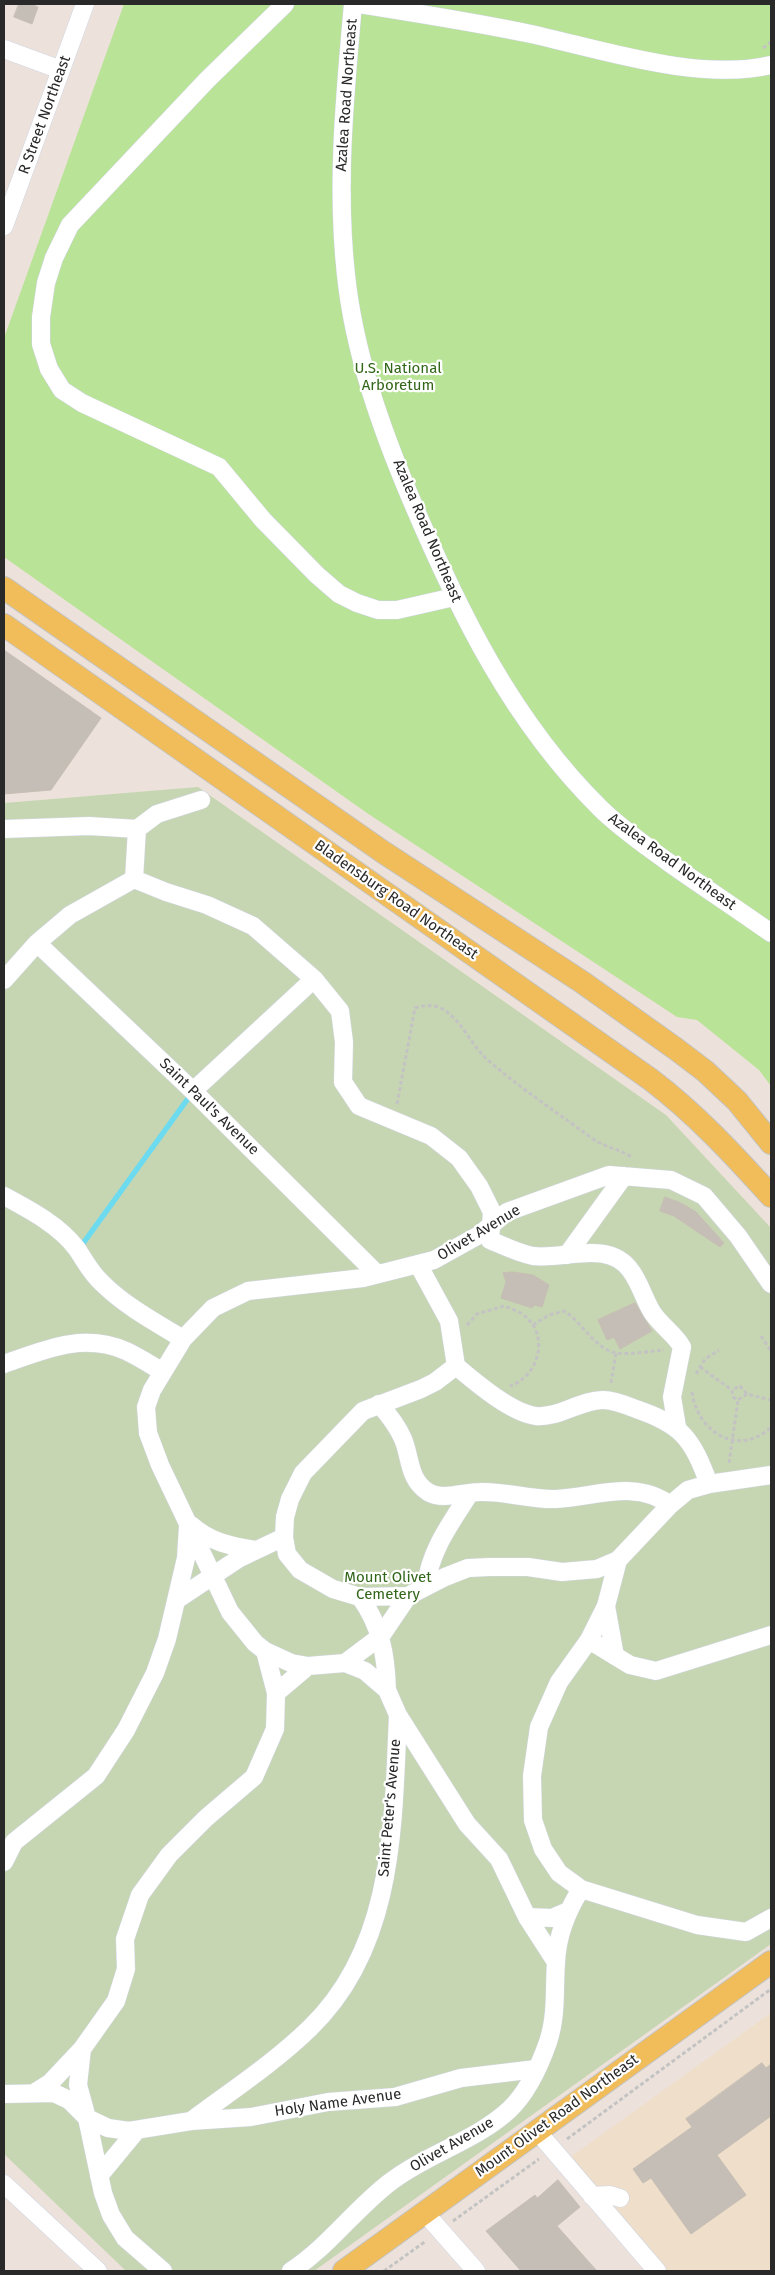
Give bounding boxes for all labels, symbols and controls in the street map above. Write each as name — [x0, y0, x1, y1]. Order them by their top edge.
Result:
street label: Azalea Road Northeast — [333, 18, 361, 172]
street label: R Street Northeast — [15, 53, 75, 177]
park label: U.S. National Arboretum — [354, 360, 442, 395]
street label: Azalea Road Northeast — [389, 457, 465, 605]
street label: Azalea Road Northeast — [605, 810, 739, 914]
street label: Bladensburg Road Northeast — [311, 837, 481, 963]
street label: Saint Paul's Avenue — [155, 1055, 263, 1159]
street label: Olivet Avenue — [434, 1201, 524, 1265]
park label: Mount Olivet Cemetery — [344, 1569, 432, 1604]
street label: Saint Peter's Avenue — [375, 1738, 405, 1878]
street label: Mount Olivet Road Northeast — [472, 2051, 642, 2181]
street label: Holy Name Avenue — [273, 2085, 403, 2121]
street label: Olivet Avenue — [407, 2114, 497, 2176]

